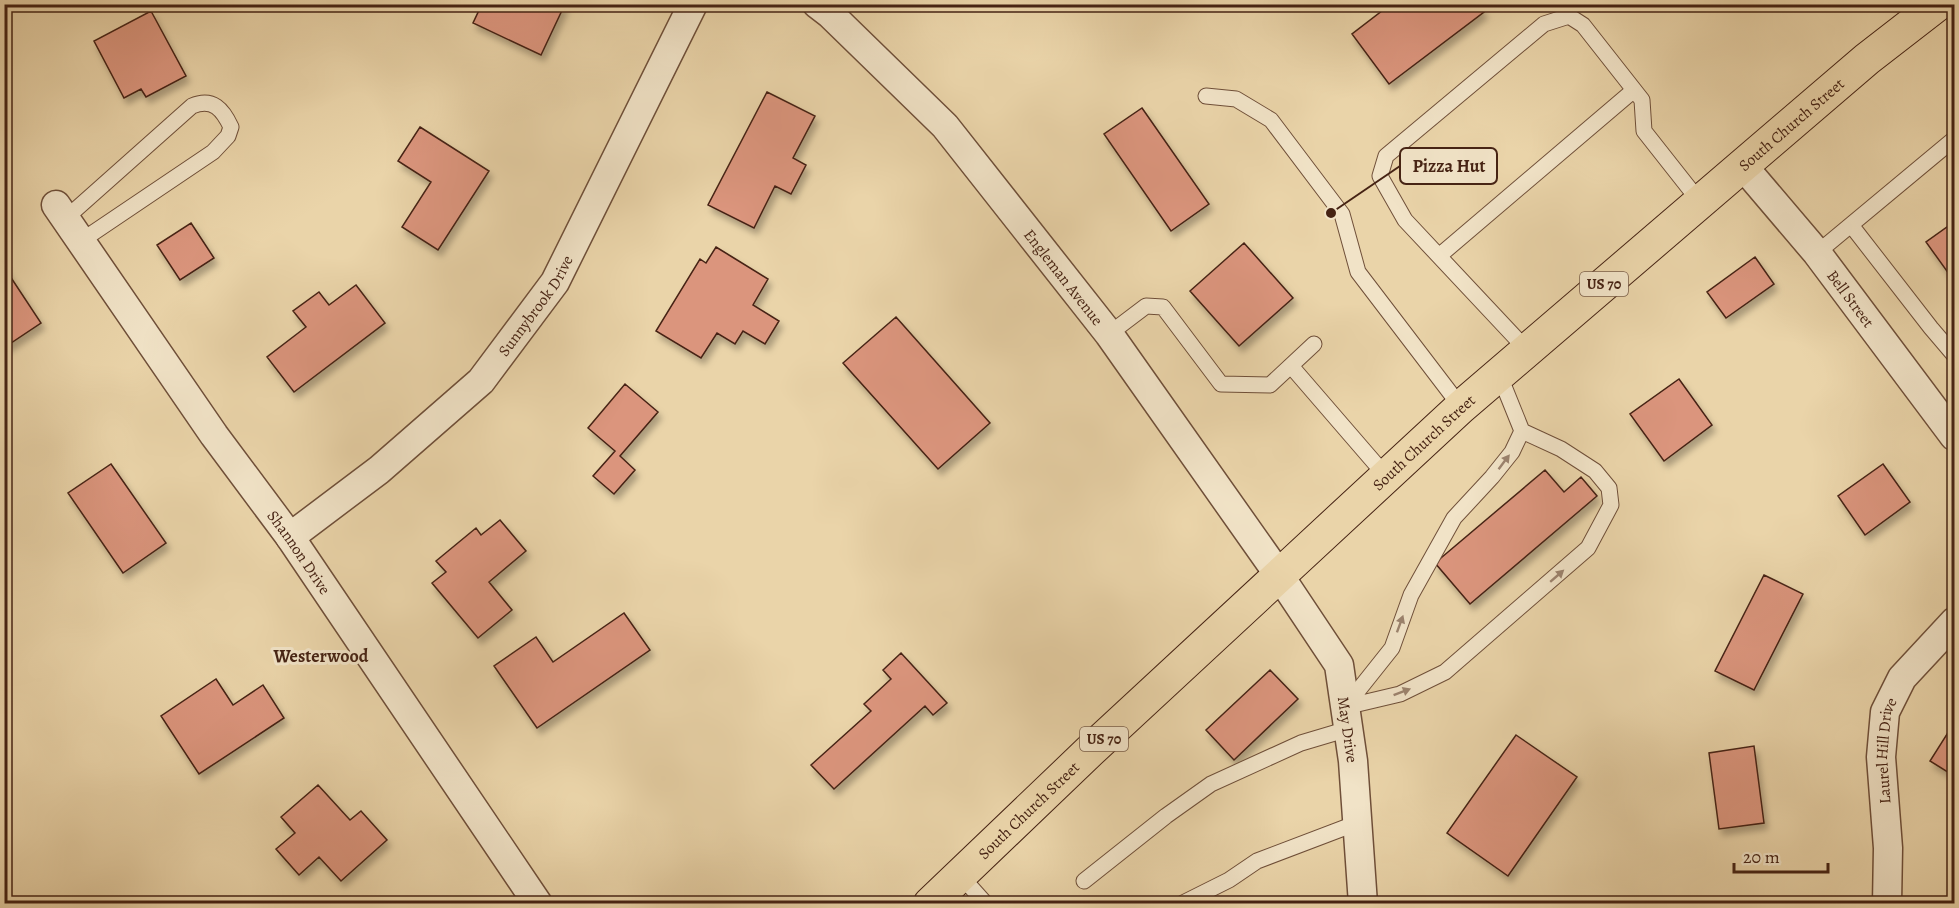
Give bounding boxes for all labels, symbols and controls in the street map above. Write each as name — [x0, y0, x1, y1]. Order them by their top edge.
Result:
street label: South Church Street — [1734, 73, 1849, 176]
callout: Pizza Hut — [1400, 148, 1497, 184]
text: Pizza Hut — [1412, 154, 1486, 178]
street label: Engleman Avenue — [1018, 225, 1108, 330]
street label: Sunnybrook Drive — [493, 252, 579, 361]
street label: Bell Street — [1821, 266, 1879, 332]
road number: US 70 — [1580, 272, 1628, 296]
street label: South Church Street — [1368, 390, 1480, 496]
one-way arrow — [1498, 454, 1510, 469]
street label: Shannon Drive — [262, 506, 336, 599]
one-way arrow — [1549, 569, 1564, 583]
one-way arrow — [1396, 615, 1406, 633]
district label: Westerwood — [273, 644, 369, 668]
one-way arrow — [1393, 687, 1411, 697]
street label: Laurel Hill Drive — [1871, 694, 1903, 805]
street label: May Drive — [1332, 695, 1363, 764]
road number: US 70 — [1080, 727, 1128, 751]
street label: South Church Street — [973, 757, 1085, 865]
scale bar — [1734, 836, 1828, 874]
text: 20 m — [1743, 845, 1780, 869]

